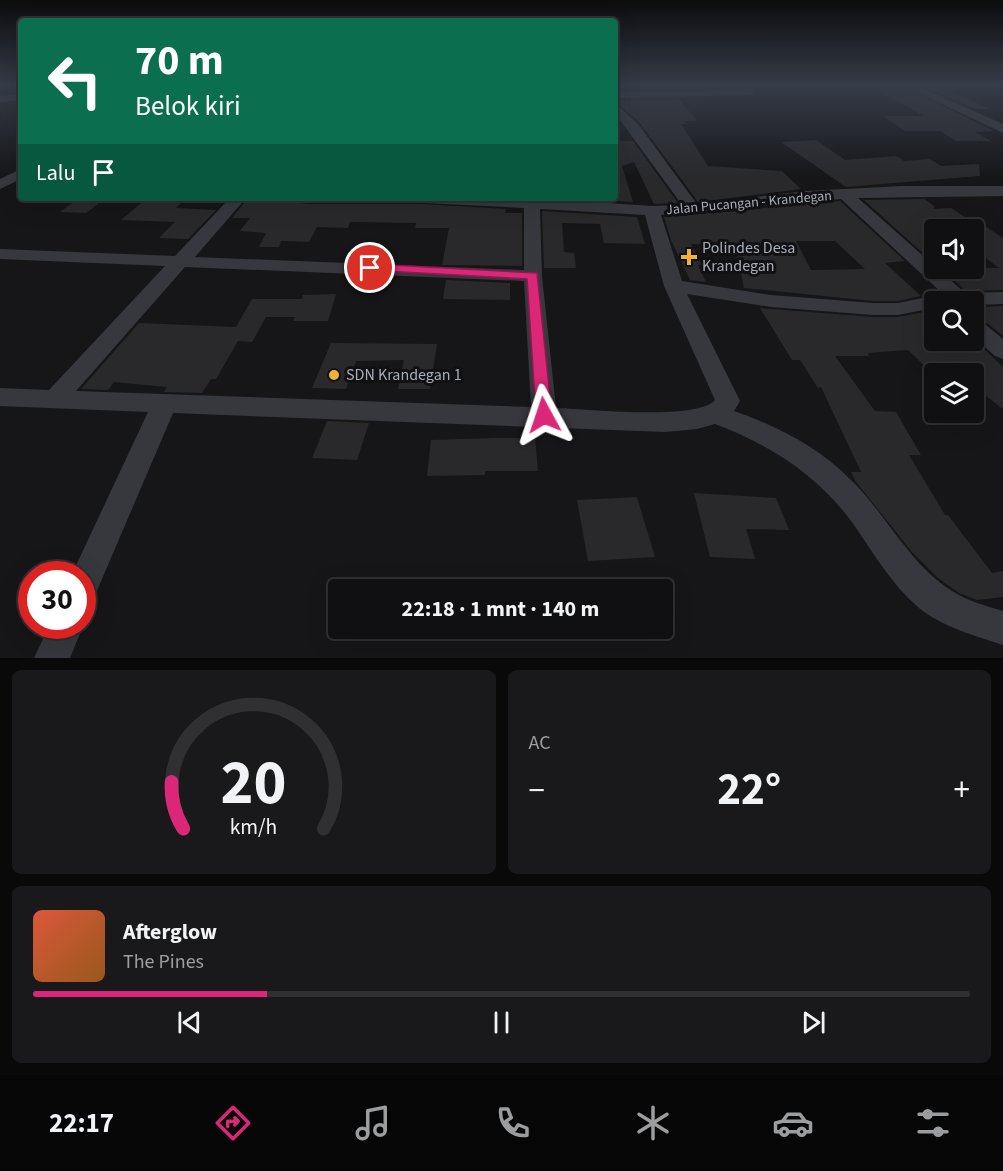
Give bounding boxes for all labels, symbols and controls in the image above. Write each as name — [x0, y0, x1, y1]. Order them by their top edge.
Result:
text: 70 m — [135, 31, 224, 91]
icon: left — [36, 42, 114, 120]
text: Belok kiri — [135, 87, 241, 126]
icon: arrive — [87, 156, 120, 189]
text: Lalu — [36, 157, 75, 189]
street label: Jalan Pucangan - Krandegan — [665, 186, 833, 220]
map controls — [924, 219, 984, 423]
button: sound — [924, 219, 984, 279]
place label: Polindes Desa Krandegan — [702, 237, 795, 277]
pin — [344, 242, 395, 293]
marker: Polindes Desa Krandegan — [680, 248, 698, 266]
icon: arrive — [353, 251, 386, 284]
button: search — [924, 291, 984, 351]
button: layers — [924, 363, 984, 423]
place label: SDN Krandegan 1 — [346, 364, 462, 386]
marker: SDN Krandegan 1 — [327, 368, 341, 382]
position arrow — [512, 383, 576, 447]
speed limit sign: 30 — [18, 561, 96, 639]
text: 22:18 · 1 mnt · 140 m — [402, 593, 599, 625]
text: AC — [529, 729, 551, 757]
text: 20 — [221, 739, 287, 828]
text: 22° — [717, 758, 781, 822]
text: − — [529, 767, 545, 814]
text: + — [954, 767, 970, 814]
text: km/h — [230, 812, 278, 843]
text: Afterglow — [123, 916, 217, 948]
text: The Pines — [123, 948, 204, 976]
icon: previous — [173, 1006, 206, 1039]
icon: pause — [485, 1006, 518, 1039]
icon: next — [797, 1006, 830, 1039]
icon: directions — [212, 1102, 254, 1144]
icon: music — [352, 1102, 394, 1144]
icon: phone — [492, 1102, 534, 1144]
icon: climate — [632, 1102, 674, 1144]
icon: car — [772, 1102, 814, 1144]
icon: filters — [912, 1102, 954, 1144]
text: 22:17 — [49, 1104, 114, 1143]

